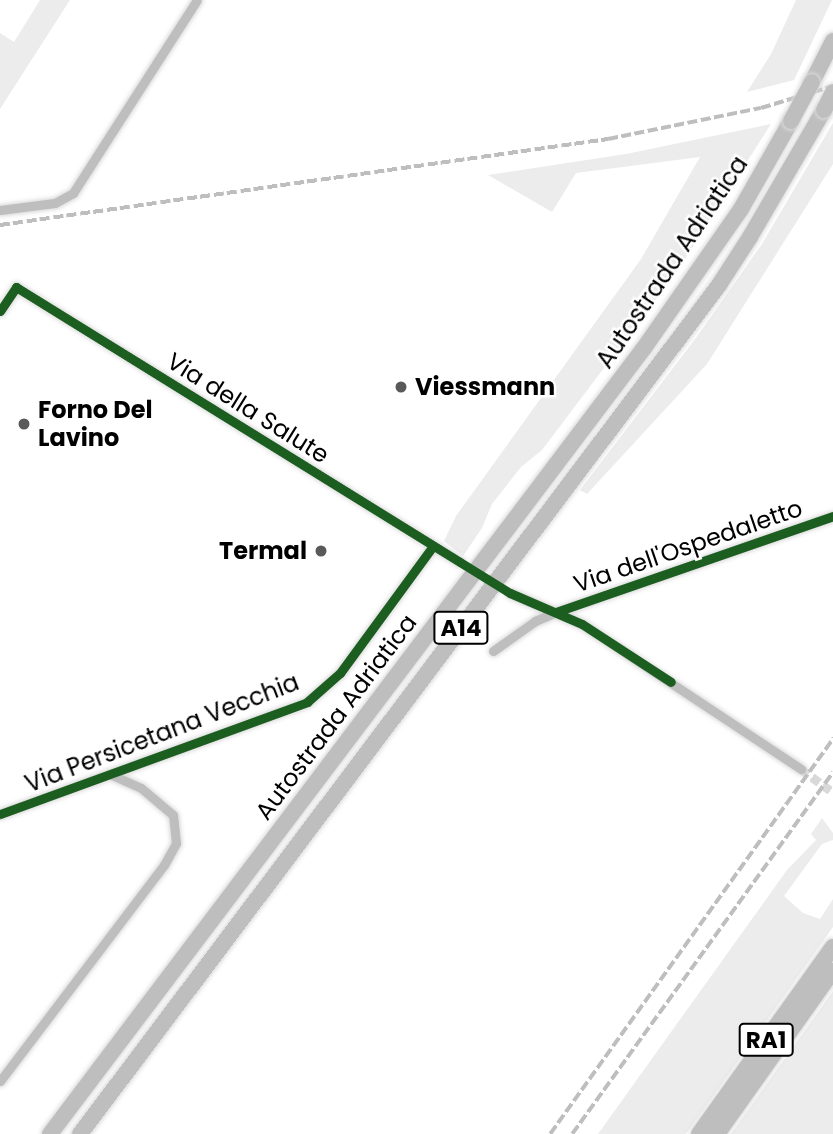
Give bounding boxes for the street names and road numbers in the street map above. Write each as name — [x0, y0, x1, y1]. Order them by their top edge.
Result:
street label: Autostrada Adriatica — [590, 150, 754, 374]
street label: Via della Salute — [162, 347, 334, 469]
street label: Via dell'Ospedaletto — [570, 493, 806, 599]
road number: A14 — [433, 608, 489, 648]
street label: Autostrada Adriatica — [249, 609, 423, 825]
street label: Via Persicetana Vecchia — [21, 667, 303, 799]
road number: RA1 — [738, 1021, 794, 1060]

